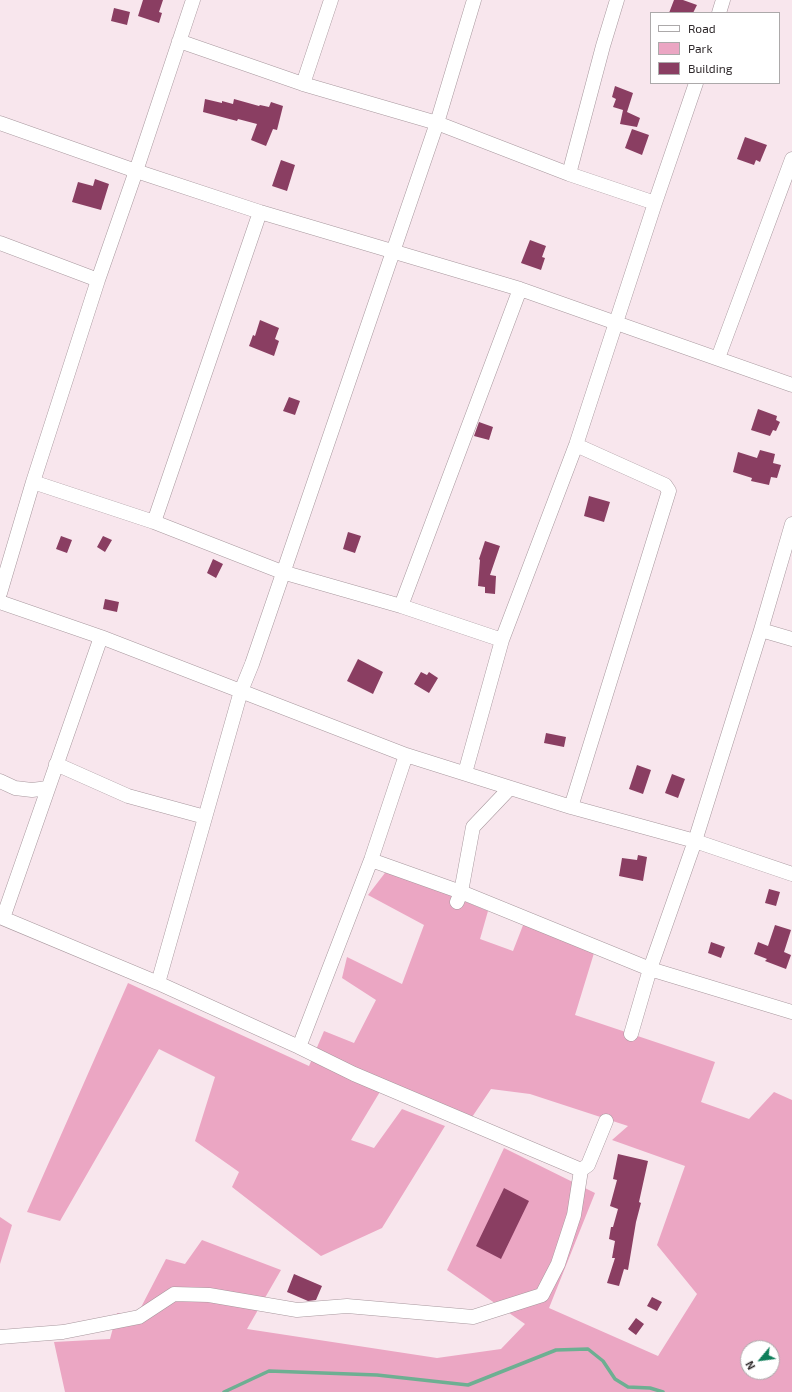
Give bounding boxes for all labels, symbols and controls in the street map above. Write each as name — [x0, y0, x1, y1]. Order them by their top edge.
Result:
legend — [650, 12, 780, 84]
text: Road — [688, 21, 716, 35]
text: Park — [688, 41, 713, 55]
text: Building — [688, 61, 732, 75]
north arrow — [740, 1340, 780, 1380]
text: N — [742, 1359, 758, 1372]

